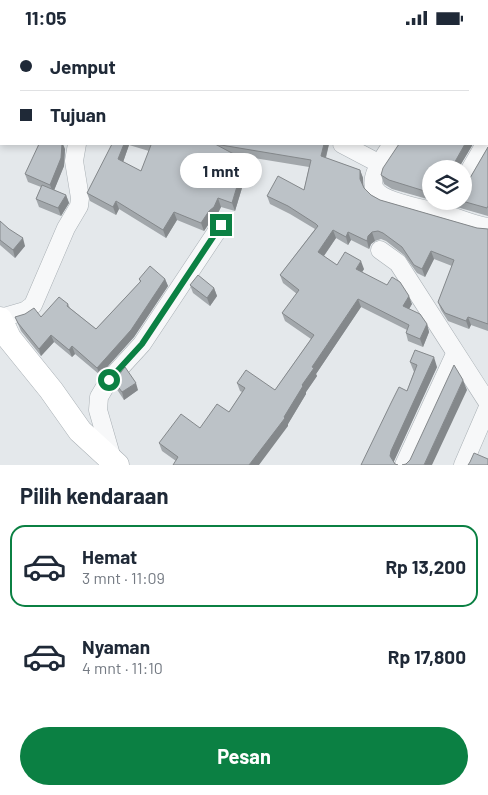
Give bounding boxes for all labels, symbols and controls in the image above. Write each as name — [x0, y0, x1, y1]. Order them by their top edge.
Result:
text: 11:05 — [25, 6, 67, 29]
text: Jemput — [50, 55, 116, 78]
text: Tujuan — [50, 103, 106, 126]
callout: 1 mnt — [180, 153, 262, 187]
map controls — [422, 160, 472, 210]
button: layers — [422, 160, 472, 210]
text: 1 mnt — [202, 161, 240, 180]
route end — [210, 214, 232, 236]
route start — [98, 369, 120, 391]
text: Pilih kendaraan — [20, 482, 168, 508]
icon: car — [22, 544, 67, 589]
text: Hemat — [82, 545, 137, 568]
text: Rp 13,200 — [385, 555, 466, 578]
text: 3 mnt · 11:09 — [82, 568, 165, 587]
icon: car — [22, 634, 67, 679]
text: Nyaman — [82, 635, 150, 658]
text: Rp 17,800 — [388, 645, 466, 668]
text: 4 mnt · 11:10 — [82, 658, 163, 677]
button: Pesan — [20, 727, 468, 785]

